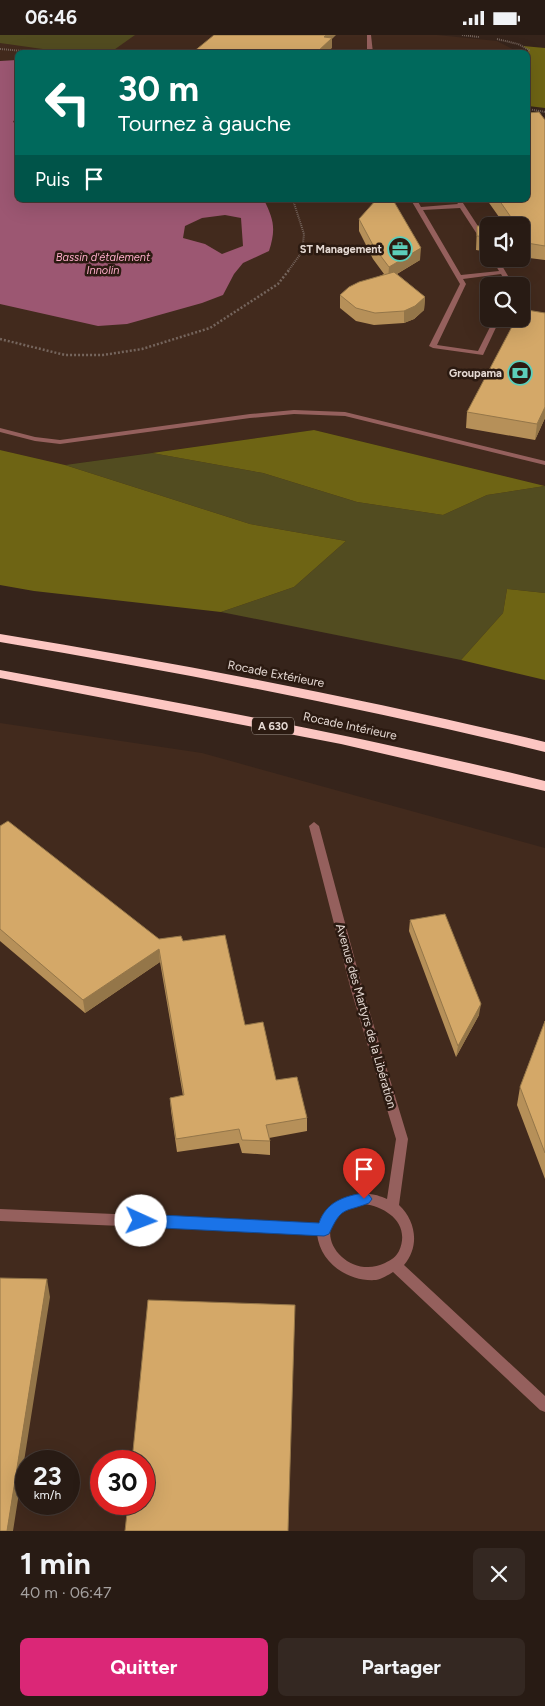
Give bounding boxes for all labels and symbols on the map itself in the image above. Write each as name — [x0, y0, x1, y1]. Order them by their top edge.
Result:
office icon: ST Management — [387, 236, 413, 262]
place label: ST Management — [300, 243, 383, 256]
water label: Bassin d'étalement Innolin — [56, 251, 151, 277]
bank icon: Groupama — [507, 360, 533, 386]
place label: Groupama — [449, 367, 502, 380]
street label: Rocade Extérieure — [226, 658, 326, 690]
street label: Rocade Intérieure — [302, 709, 399, 743]
road number: A 630 — [252, 717, 294, 734]
street label: Avenue des Martyrs de la Libération — [333, 922, 399, 1110]
pin — [343, 1148, 385, 1199]
position arrow — [114, 1194, 166, 1246]
speed limit sign: 30 — [90, 1450, 155, 1515]

